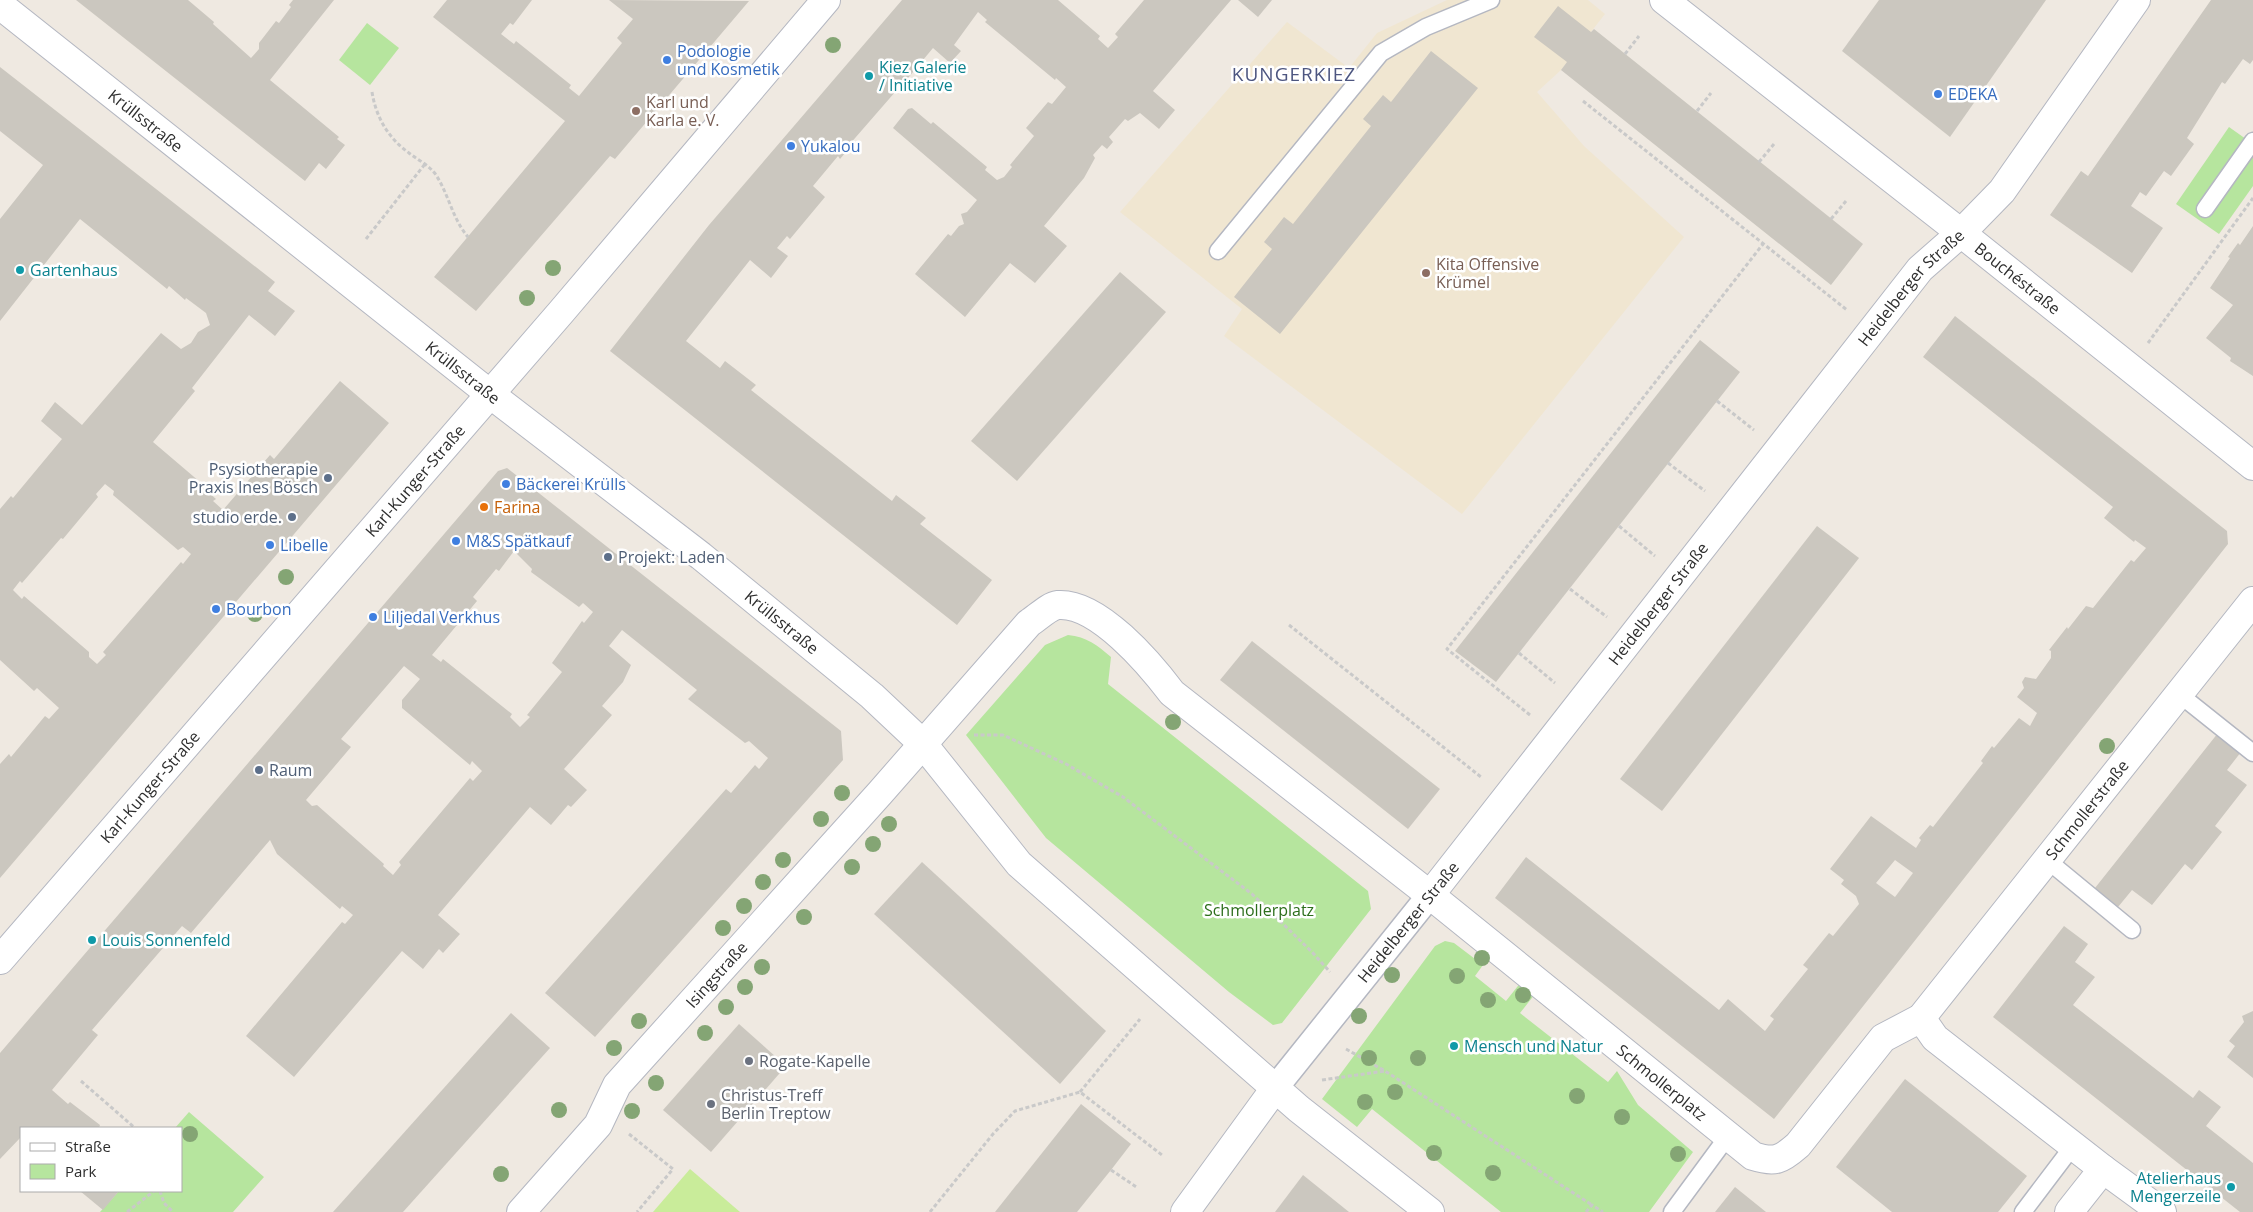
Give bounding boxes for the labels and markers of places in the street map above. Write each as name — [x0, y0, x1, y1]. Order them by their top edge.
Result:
place label: Podologie und Kosmetik — [677, 40, 780, 80]
marker: Podologie und Kosmetik — [661, 54, 673, 66]
place label: Kiez Galerie / Initiative — [879, 56, 967, 96]
marker: Kiez Galerie / Initiative — [863, 70, 875, 82]
place label: EDEKA — [1948, 83, 1998, 105]
marker: EDEKA — [1932, 88, 1944, 100]
place label: Karl und Karla e. V. — [646, 91, 719, 131]
marker: Karl und Karla e. V. — [630, 105, 642, 117]
place label: Yukalou — [801, 135, 861, 157]
marker: Yukalou — [785, 140, 797, 152]
place label: Kita Offensive Krümel — [1436, 253, 1539, 293]
place label: Gartenhaus — [30, 259, 118, 281]
marker: Gartenhaus — [14, 264, 26, 276]
marker: Kita Offensive Krümel — [1420, 267, 1432, 279]
place label: Psysiotherapie Praxis Ines Bösch — [189, 458, 318, 498]
marker: Psysiotherapie Praxis Ines Bösch — [322, 472, 334, 484]
place label: Bäckerei Krülls — [516, 473, 626, 495]
marker: Bäckerei Krülls — [500, 478, 512, 490]
place label: Farina — [494, 496, 540, 518]
marker: Farina — [478, 501, 490, 513]
place label: studio erde. — [193, 506, 282, 528]
marker: studio erde. — [286, 511, 298, 523]
place label: M&S Spätkauf — [466, 530, 572, 552]
place label: Libelle — [280, 534, 328, 556]
marker: M&S Spätkauf — [450, 535, 462, 547]
marker: Libelle — [264, 539, 276, 551]
place label: Projekt: Laden — [618, 546, 725, 568]
marker: Projekt: Laden — [602, 551, 614, 563]
place label: Bourbon — [226, 598, 292, 620]
marker: Bourbon — [210, 603, 222, 615]
place label: Liljedal Verkhus — [383, 606, 500, 628]
marker: Liljedal Verkhus — [367, 611, 379, 623]
place label: Raum — [269, 759, 312, 781]
marker: Raum — [253, 764, 265, 776]
place label: Louis Sonnenfeld — [102, 929, 231, 951]
marker: Louis Sonnenfeld — [86, 934, 98, 946]
place label: Mensch und Natur — [1464, 1035, 1603, 1057]
marker: Mensch und Natur — [1448, 1040, 1460, 1052]
place label: Rogate-Kapelle — [759, 1050, 870, 1072]
marker: Rogate-Kapelle — [743, 1055, 755, 1067]
place label: Christus-Treff Berlin Treptow — [721, 1084, 831, 1124]
marker: Christus-Treff Berlin Treptow — [705, 1098, 717, 1110]
place label: Atelierhaus Mengerzeile — [2130, 1167, 2221, 1207]
marker: Atelierhaus Mengerzeile — [2225, 1181, 2237, 1193]

